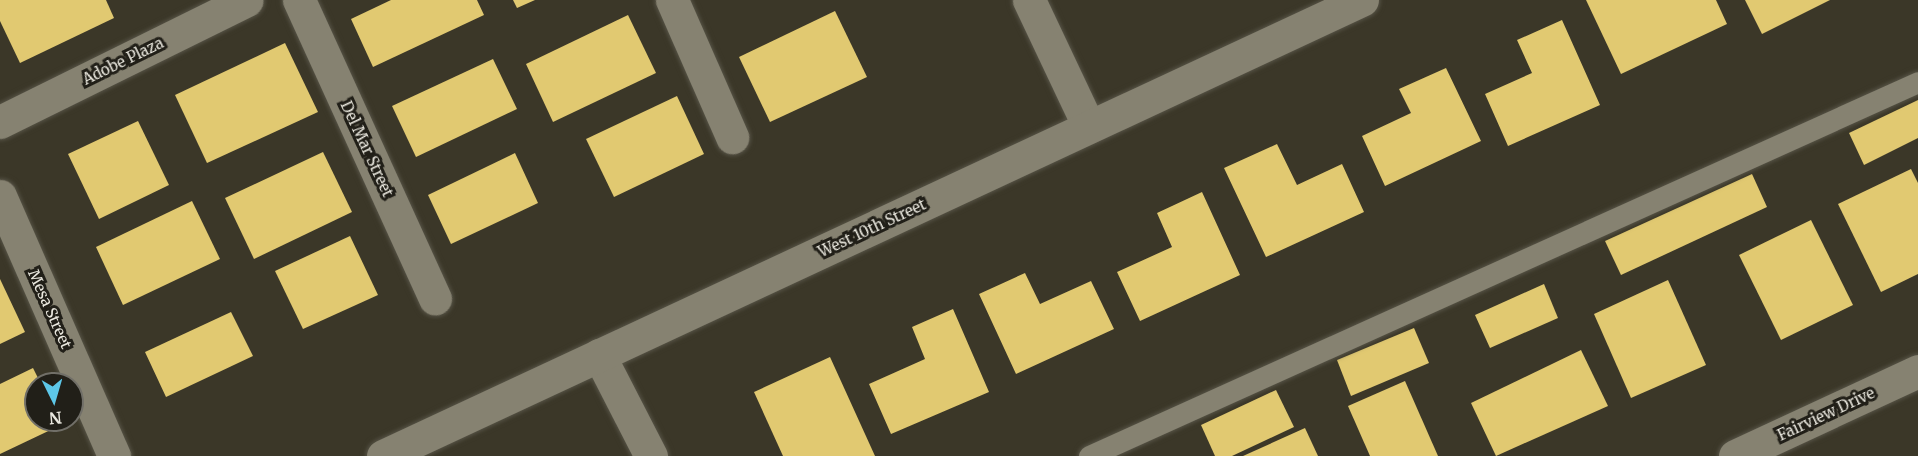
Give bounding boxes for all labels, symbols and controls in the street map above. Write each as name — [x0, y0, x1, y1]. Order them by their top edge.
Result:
street label: Adobe Plaza — [80, 34, 166, 88]
street label: Del Mar Street — [337, 98, 397, 200]
street label: West 10th Street — [815, 195, 929, 261]
street label: Mesa Street — [25, 267, 75, 351]
north arrow — [24, 372, 84, 432]
street label: Fairview Drive — [1775, 384, 1877, 444]
text: N — [48, 407, 63, 428]

